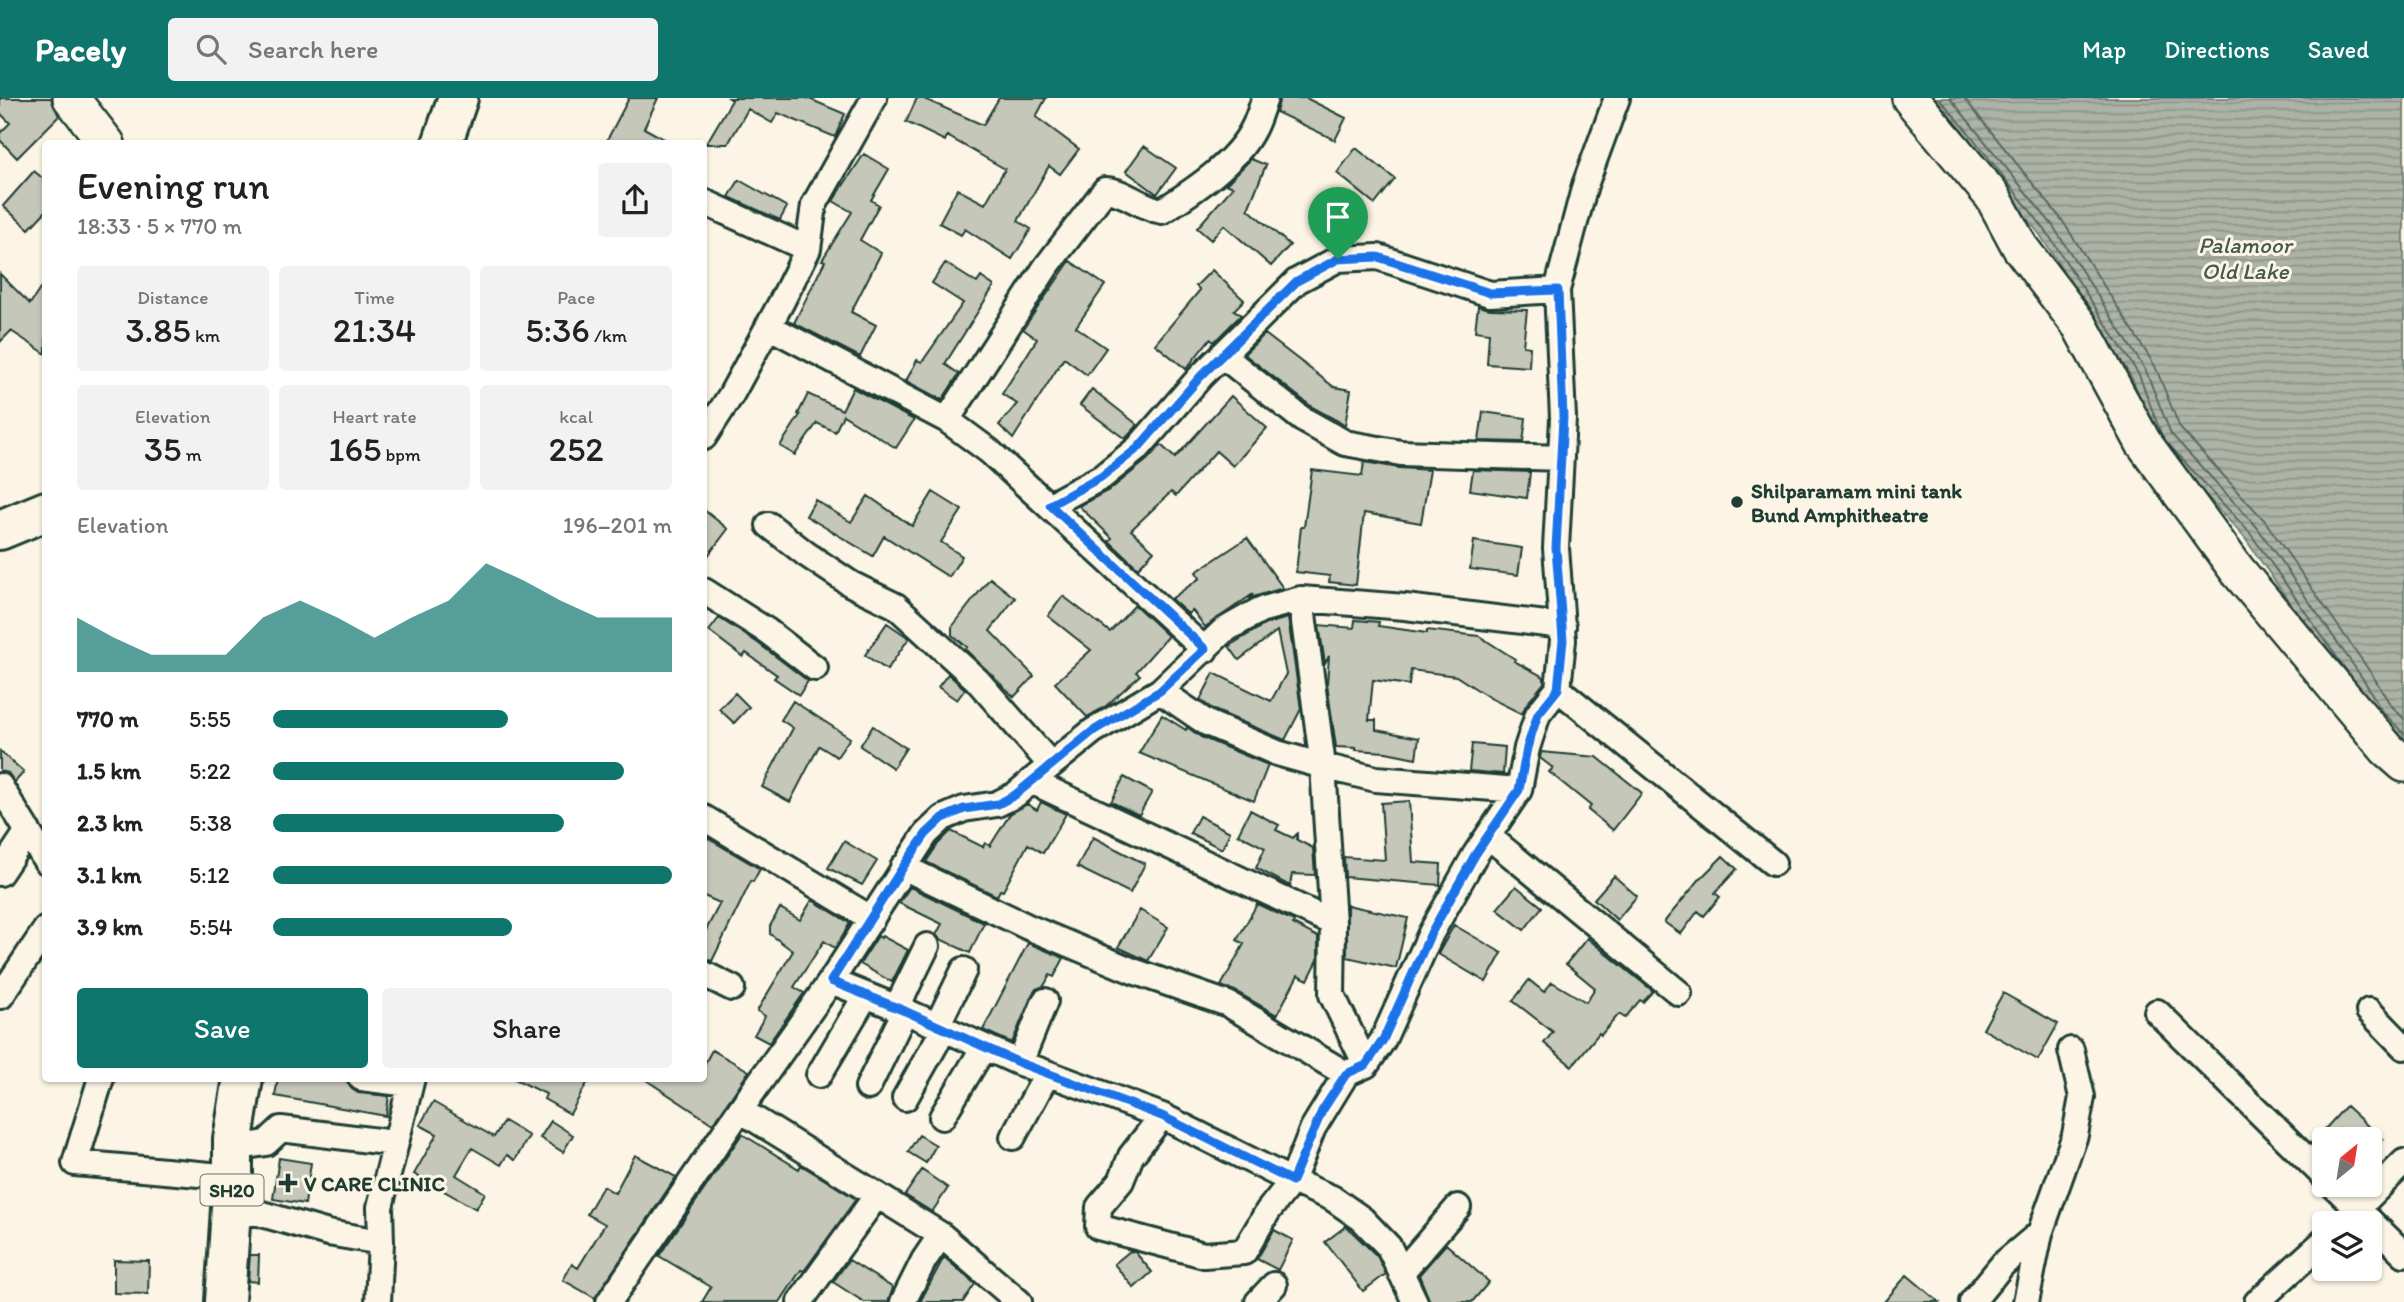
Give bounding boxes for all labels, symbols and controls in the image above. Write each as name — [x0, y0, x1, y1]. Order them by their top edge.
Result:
search box — [168, 18, 658, 81]
text: Pacely — [35, 30, 126, 69]
icon: search — [192, 30, 230, 68]
text: Search here — [248, 33, 378, 65]
text: Map — [2082, 35, 2126, 64]
text: Directions — [2164, 35, 2270, 64]
text: Saved — [2308, 35, 2369, 64]
text: Evening run — [77, 163, 270, 209]
button: share — [598, 163, 672, 237]
pin — [1308, 187, 1368, 259]
icon: arrive — [1319, 198, 1357, 236]
text: 18:33 · 5 × 770 m — [77, 212, 242, 240]
water label: Palamoor Old Lake — [2198, 231, 2295, 285]
text: Distance — [137, 286, 208, 309]
text: Time — [354, 286, 395, 309]
text: Pace — [557, 286, 595, 309]
text: 3.85 — [126, 309, 191, 351]
text: 21:34 — [333, 309, 416, 351]
text: 5:36 — [525, 309, 590, 351]
text: km — [191, 324, 220, 347]
text: /km — [590, 324, 627, 347]
text: Elevation — [135, 405, 211, 428]
text: Heart rate — [332, 405, 417, 428]
text: kcal — [559, 405, 593, 428]
text: 35 — [144, 428, 181, 470]
text: 165 — [328, 428, 381, 470]
text: 252 — [549, 428, 604, 470]
text: m — [181, 443, 202, 466]
text: bpm — [381, 443, 421, 466]
place label: Shilparamam mini tank Bund Amphitheatre — [1751, 478, 1962, 528]
marker: Shilparamam mini tank Bund Amphitheatre — [1729, 494, 1745, 510]
text: Elevation — [77, 511, 168, 539]
text: 196–201 m — [563, 511, 672, 539]
text: 770 m — [77, 705, 139, 733]
text: 5:55 — [189, 705, 231, 733]
text: 1.5 km — [77, 757, 141, 785]
text: 5:22 — [189, 757, 231, 785]
text: 2.3 km — [77, 809, 143, 837]
text: 5:38 — [189, 809, 232, 837]
text: 3.1 km — [77, 861, 141, 889]
text: 5:12 — [189, 861, 229, 889]
text: 3.9 km — [77, 913, 143, 941]
text: 5:54 — [189, 913, 233, 941]
button: Save — [77, 988, 368, 1068]
button: Share — [382, 988, 672, 1068]
north arrow — [2312, 1127, 2382, 1197]
map controls — [2312, 1127, 2382, 1281]
place label: V CARE CLINIC — [304, 1171, 445, 1196]
marker: V CARE CLINIC — [278, 1173, 298, 1193]
road number: SH20 — [201, 1174, 264, 1206]
button: layers — [2312, 1211, 2382, 1281]

